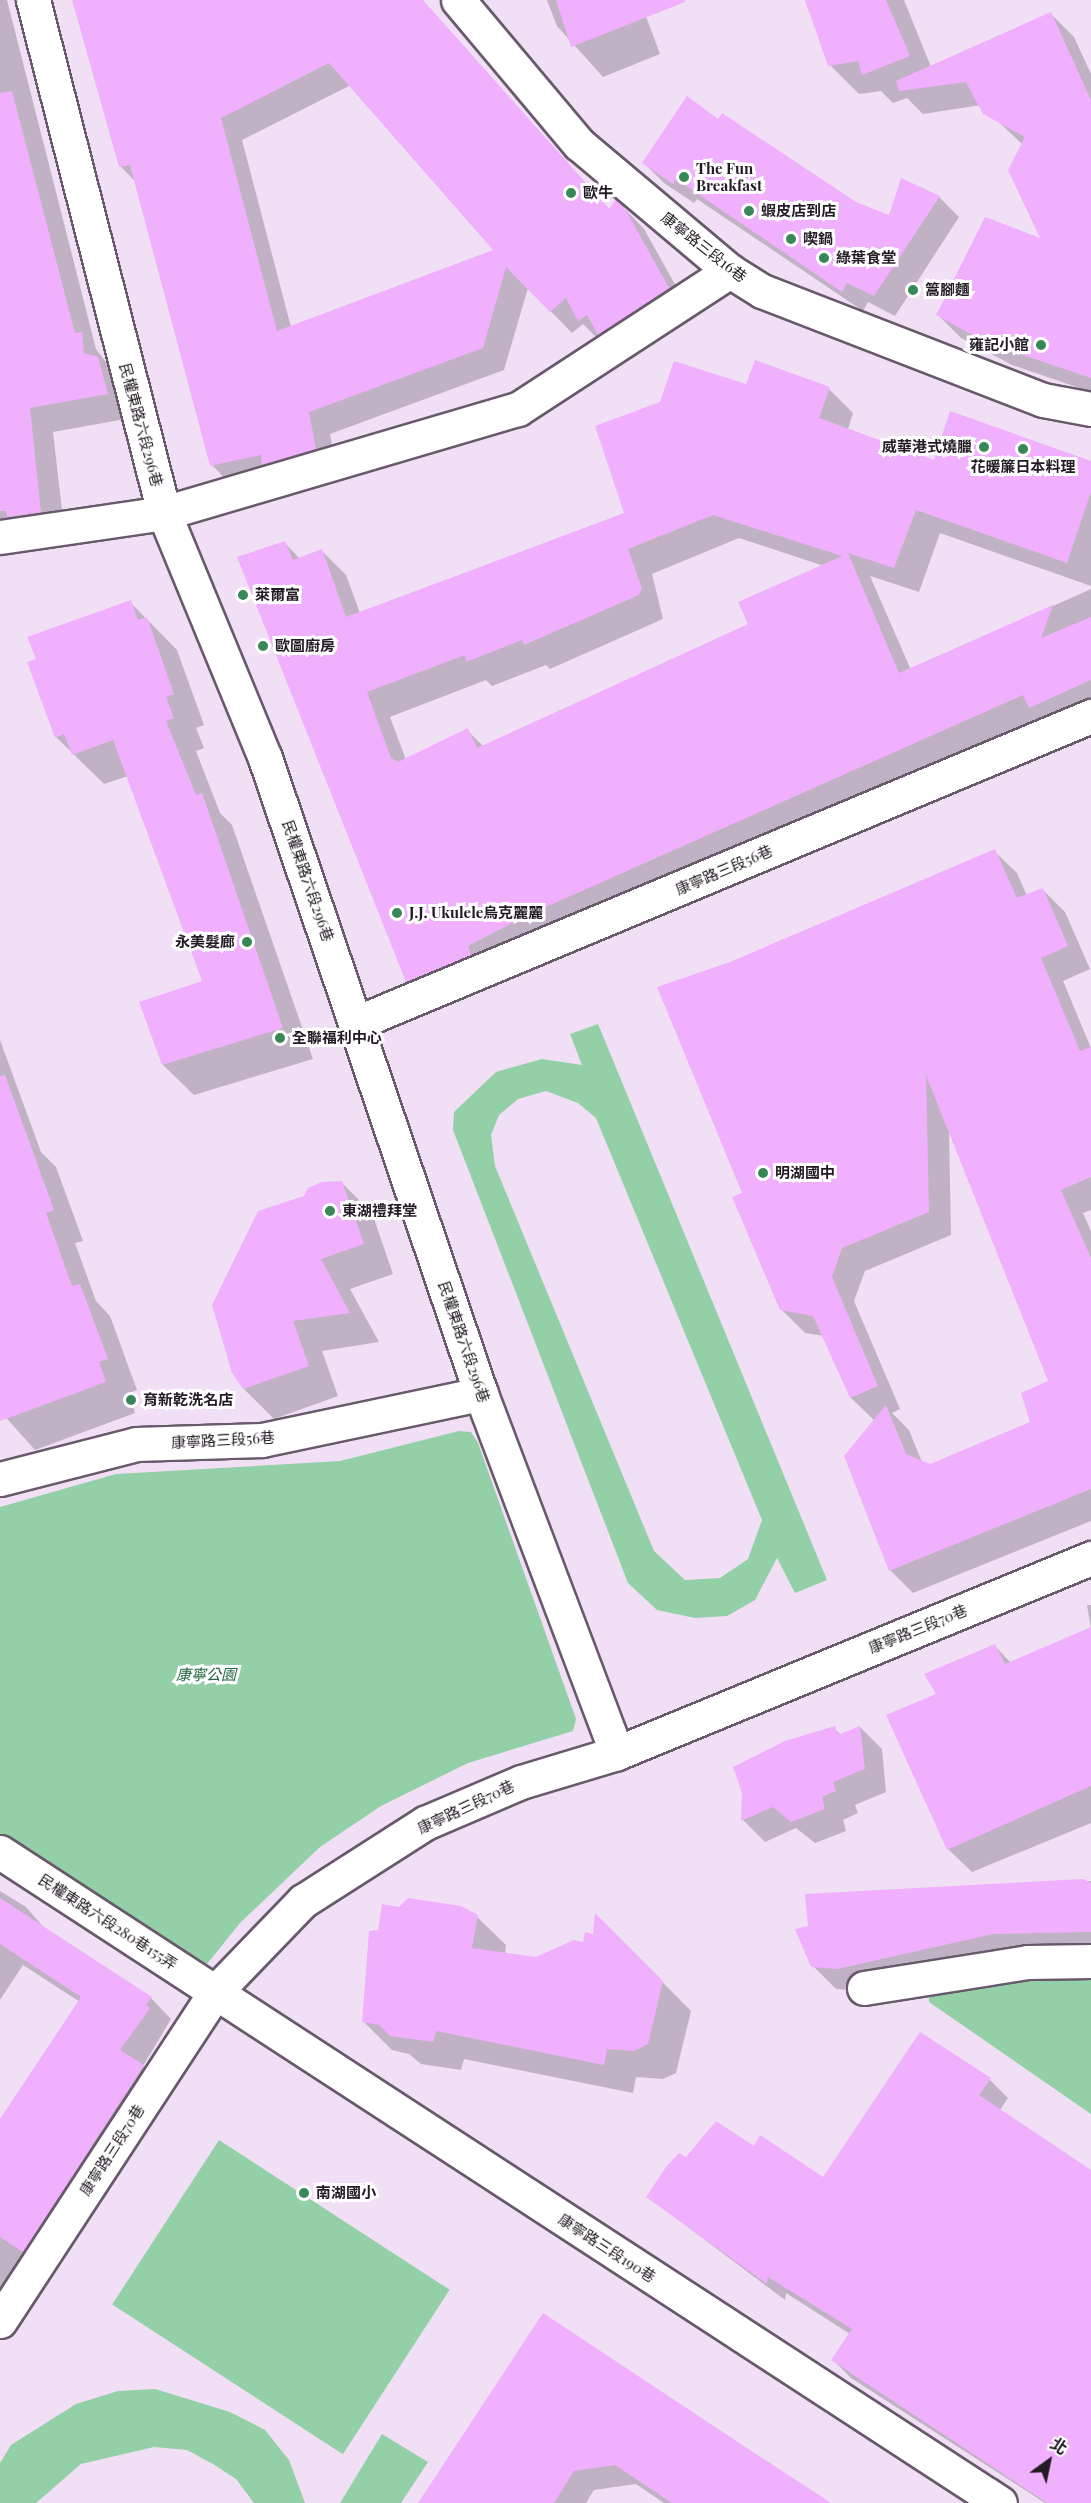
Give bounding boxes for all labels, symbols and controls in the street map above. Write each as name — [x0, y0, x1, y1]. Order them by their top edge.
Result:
place label: The Fun Breakfast — [696, 159, 762, 194]
marker: The Fun Breakfast — [677, 170, 691, 184]
place label: 歐牛 — [583, 184, 613, 202]
marker: 歐牛 — [564, 186, 578, 200]
place label: 蝦皮店到店 — [761, 202, 836, 220]
marker: 蝦皮店到店 — [742, 204, 756, 218]
street label: 康寧路三段16巷 — [658, 208, 750, 286]
place label: 喫鍋 — [803, 230, 833, 248]
marker: 喫鍋 — [784, 232, 798, 246]
place label: 綠葉食堂 — [836, 249, 896, 267]
marker: 綠葉食堂 — [817, 251, 831, 265]
place label: 篙腳麵 — [925, 281, 970, 299]
marker: 篙腳麵 — [906, 283, 920, 297]
place label: 雍記小館 — [969, 336, 1029, 354]
marker: 雍記小館 — [1034, 338, 1048, 352]
street label: 民權東路六段296巷 — [116, 361, 166, 489]
place label: 威華港式燒臘 — [882, 438, 972, 456]
marker: 威華港式燒臘 — [977, 440, 991, 454]
marker: 花暖簾日本料理 — [1016, 442, 1030, 456]
place label: 花暖簾日本料理 — [971, 458, 1075, 476]
place label: 萊爾富 — [255, 586, 300, 604]
marker: 萊爾富 — [236, 588, 250, 602]
place label: 歐圖廚房 — [275, 637, 335, 655]
marker: 歐圖廚房 — [256, 639, 270, 653]
street label: 民權東路六段296巷 — [279, 818, 337, 944]
street label: 康寧路三段56巷 — [673, 841, 775, 899]
place label: J.J. Ukulele烏克麗麗 — [409, 904, 543, 922]
marker: J.J. Ukulele烏克麗麗 — [390, 906, 404, 920]
place label: 永美髮廊 — [175, 933, 235, 951]
marker: 永美髮廊 — [240, 935, 254, 949]
place label: 全聯福利中心 — [292, 1029, 382, 1047]
marker: 全聯福利中心 — [273, 1031, 287, 1045]
place label: 明湖國中 — [775, 1164, 835, 1182]
marker: 明湖國中 — [756, 1166, 770, 1180]
place label: 東湖禮拜堂 — [342, 1202, 417, 1220]
marker: 東湖禮拜堂 — [323, 1204, 337, 1218]
street label: 民權東路六段296巷 — [435, 1279, 493, 1405]
place label: 育新乾洗名店 — [143, 1391, 233, 1409]
marker: 育新乾洗名店 — [124, 1393, 138, 1407]
street label: 康寧路三段56巷 — [171, 1428, 275, 1452]
street label: 康寧路三段70巷 — [866, 1601, 970, 1657]
park label: 康寧公園 — [176, 1666, 236, 1684]
street label: 康寧路三段70巷 — [415, 1777, 517, 1837]
street label: 民權東路六段280巷155弄 — [35, 1870, 181, 1974]
street label: 康寧路三段70巷 — [76, 2101, 148, 2199]
place label: 南湖國小 — [316, 2184, 376, 2202]
marker: 南湖國小 — [297, 2186, 311, 2200]
street label: 康寧路三段190巷 — [555, 2210, 659, 2286]
north arrow — [1019, 2431, 1079, 2491]
text: 北 — [1047, 2432, 1072, 2459]

